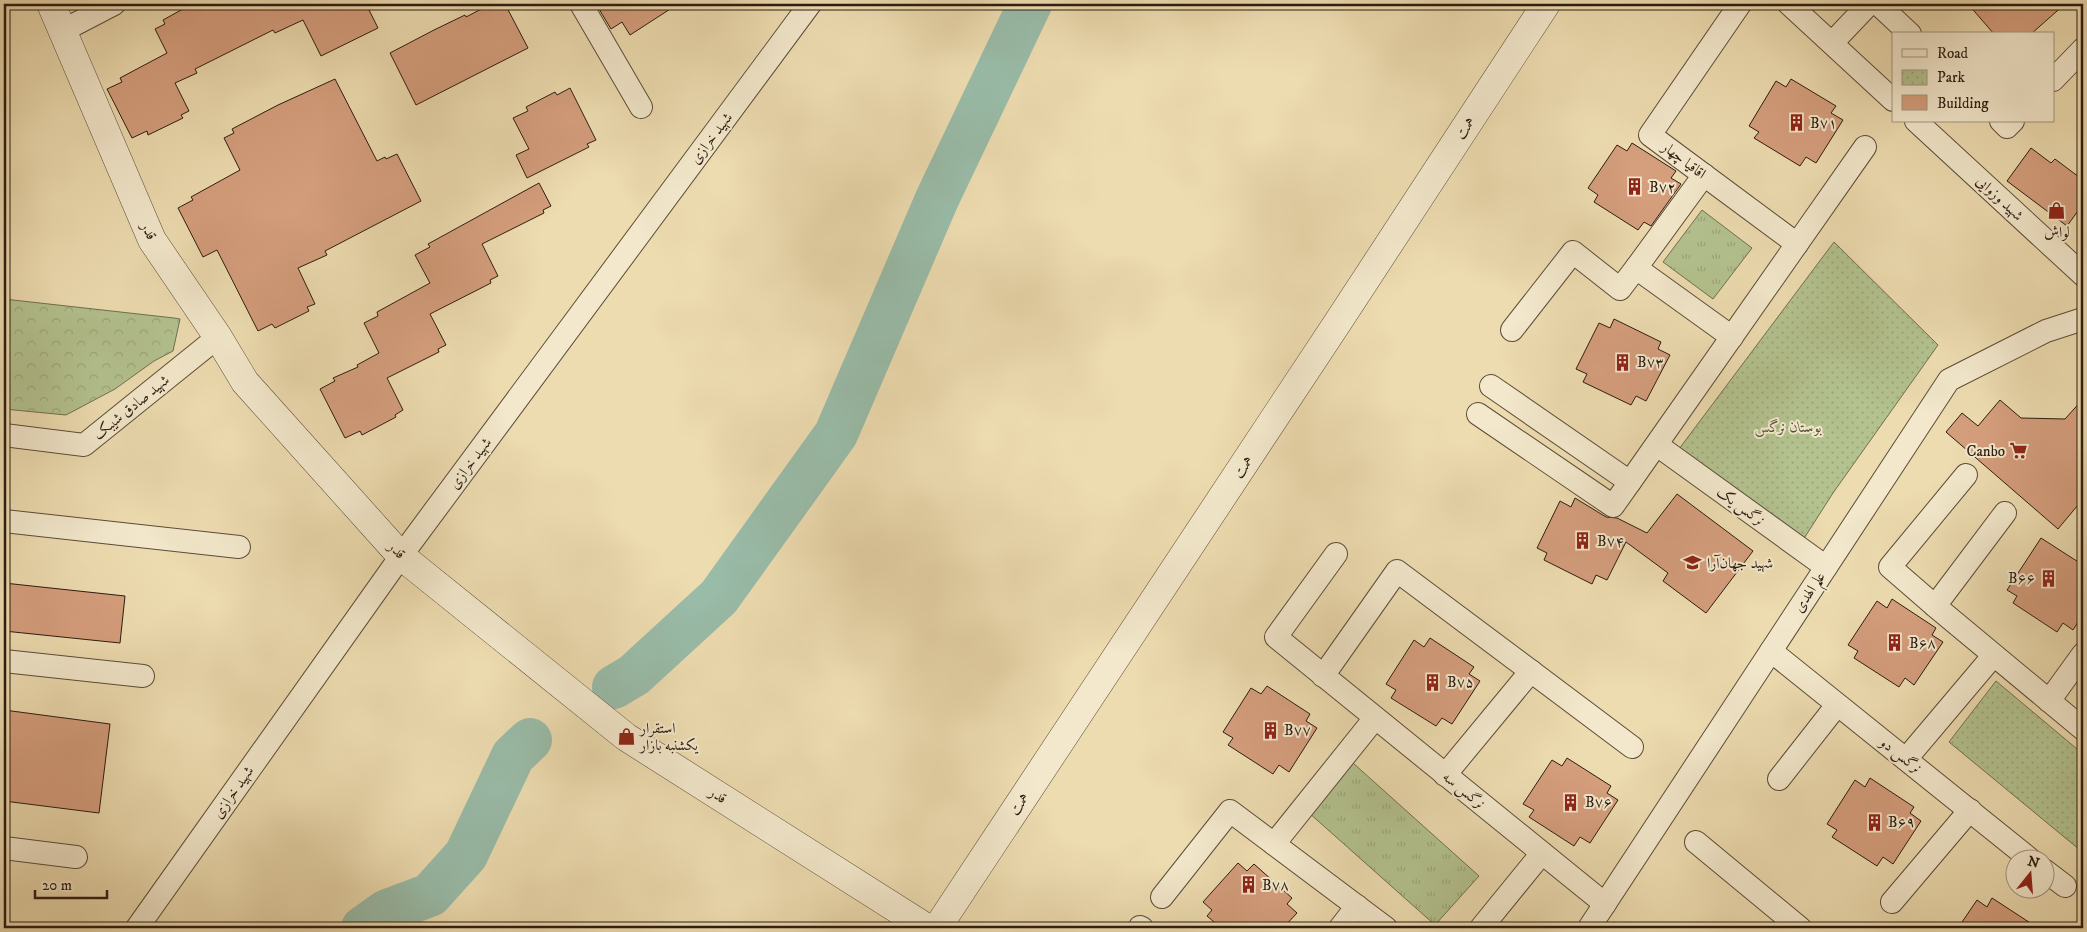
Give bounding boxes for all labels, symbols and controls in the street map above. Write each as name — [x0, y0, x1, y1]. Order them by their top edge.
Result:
legend — [1892, 32, 2054, 122]
text: Road — [1937, 44, 1969, 63]
text: Park — [1937, 68, 1966, 87]
text: Building — [1937, 94, 1989, 113]
street label: شهید خرازی — [686, 109, 737, 168]
street label: همت — [1451, 113, 1480, 143]
building icon: B۷۱ — [1786, 113, 1806, 133]
place label: B۷۱ — [1810, 114, 1837, 133]
street label: اقاقیا چهار — [1656, 136, 1710, 183]
street label: شهید وزوایی — [1972, 172, 2027, 225]
building icon: B۷۲ — [1625, 177, 1645, 197]
place label: B۷۲ — [1649, 178, 1676, 197]
shop icon: لواش — [2047, 201, 2067, 221]
street label: قدر — [135, 217, 161, 243]
place label: لواش — [2044, 223, 2070, 242]
building icon: B۷۳ — [1613, 352, 1633, 372]
place label: B۷۳ — [1637, 353, 1664, 372]
street label: شهید صادق شیبک — [89, 371, 173, 444]
park label: بوستان نرگس — [1754, 418, 1822, 437]
street label: شهید خرازی — [445, 434, 496, 493]
supermarket icon: Canbo — [2009, 441, 2029, 461]
place label: Canbo — [1966, 442, 2005, 461]
street label: همت — [1229, 452, 1258, 482]
street label: نرگس یک — [1713, 483, 1769, 530]
building icon: B۷۴ — [1573, 531, 1593, 551]
place label: B۷۴ — [1597, 532, 1624, 551]
street label: قدر — [382, 536, 410, 563]
school or university icon: شهید جهان‌آرا — [1683, 553, 1703, 573]
place label: شهید جهان‌آرا — [1707, 554, 1773, 573]
street label: علم الهدی — [1789, 568, 1834, 619]
building icon: B۶۶ — [2039, 568, 2059, 588]
place label: B۶۶ — [2008, 569, 2035, 588]
building icon: B۶۸ — [1885, 633, 1905, 653]
place label: B۶۸ — [1909, 634, 1936, 653]
building icon: B۷۵ — [1423, 672, 1443, 692]
place label: B۷۵ — [1447, 673, 1474, 692]
place label: استقرار یکشنبه بازار — [638, 719, 699, 755]
building icon: B۷۷ — [1260, 720, 1280, 740]
place label: B۷۷ — [1284, 721, 1311, 740]
shop icon: استقرار یکشنبه بازار — [616, 727, 636, 747]
street label: نرگس دو — [1874, 732, 1925, 778]
street label: شهید خرازی — [208, 762, 258, 822]
street label: نرگس سه — [1438, 767, 1489, 813]
street label: قدر — [704, 782, 730, 808]
street label: همت — [1005, 789, 1034, 819]
building icon: B۷۶ — [1561, 792, 1581, 812]
place label: B۷۶ — [1585, 793, 1612, 812]
building icon: B۶۹ — [1864, 812, 1884, 832]
place label: B۶۹ — [1888, 813, 1915, 832]
north arrow — [2004, 850, 2054, 900]
text: N — [2025, 852, 2042, 873]
scale bar — [35, 867, 108, 899]
building icon: B۷۸ — [1238, 875, 1258, 895]
text: 20 m — [42, 876, 72, 895]
place label: B۷۸ — [1262, 876, 1289, 895]

